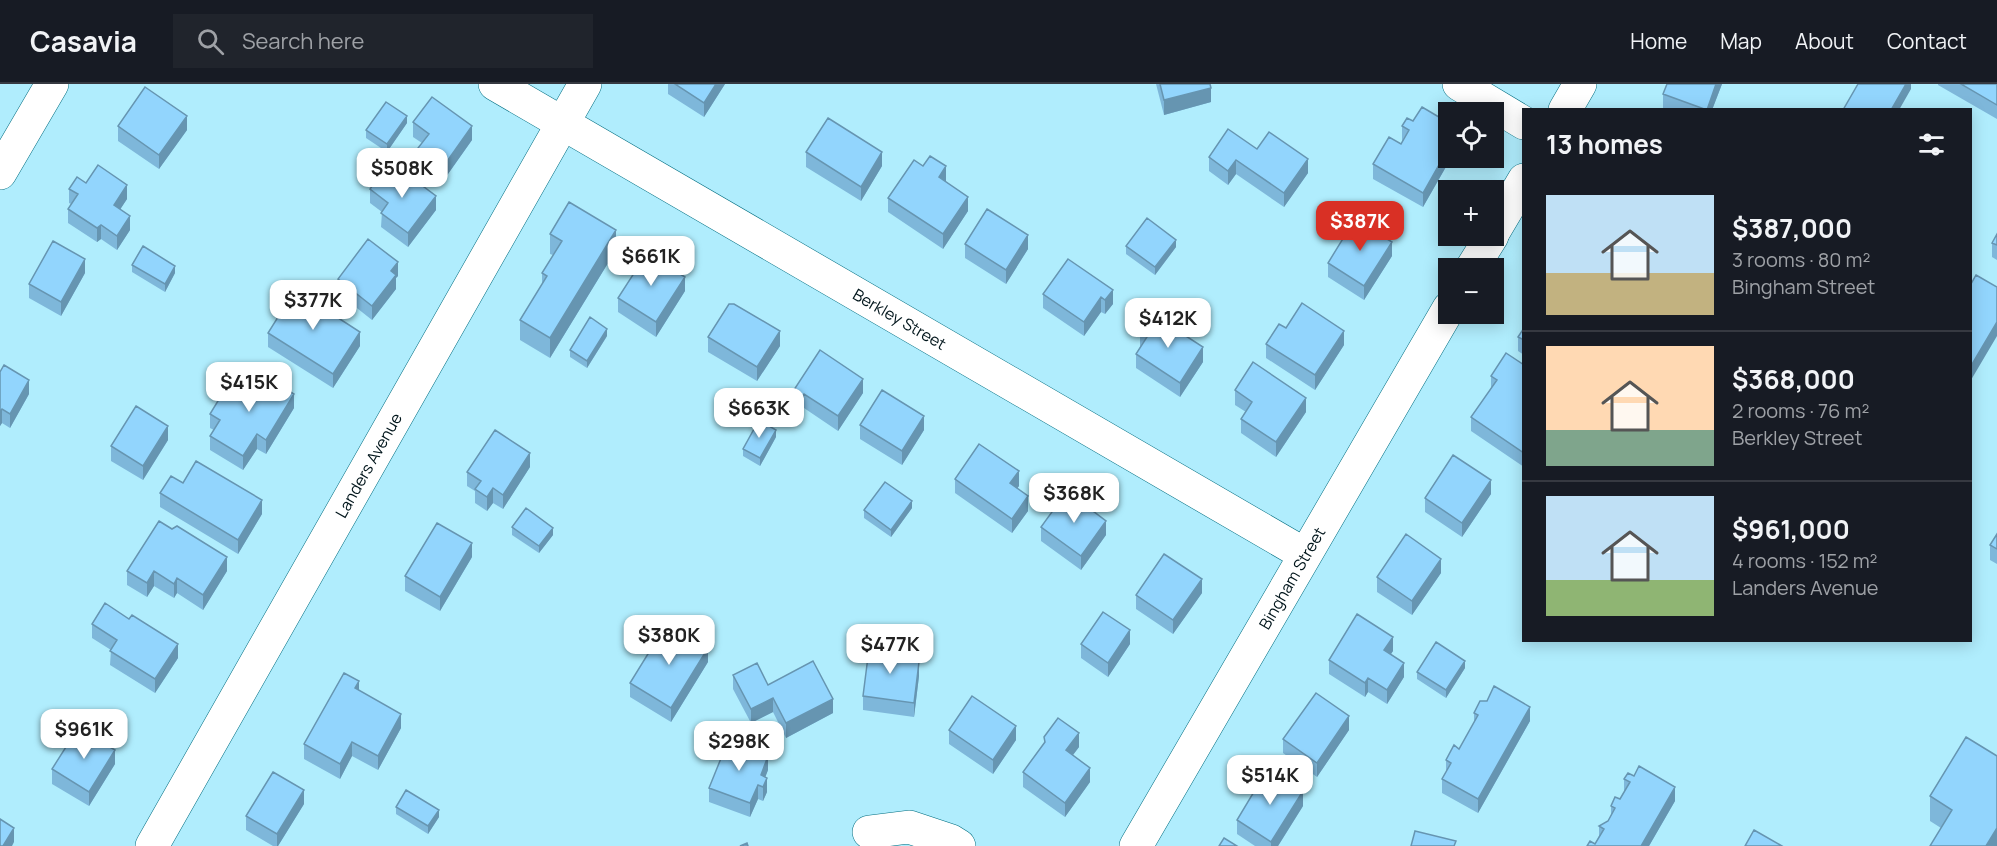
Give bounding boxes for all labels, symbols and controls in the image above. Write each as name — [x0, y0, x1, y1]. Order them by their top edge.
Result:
search box — [173, 14, 593, 68]
text: Casavia — [30, 22, 137, 60]
icon: search — [194, 25, 227, 58]
text: Search here — [242, 26, 364, 56]
text: Home — [1630, 27, 1687, 55]
text: Map — [1720, 27, 1762, 55]
text: About — [1795, 27, 1854, 55]
text: Contact — [1887, 27, 1967, 55]
map controls — [1438, 102, 1504, 324]
button: locate — [1438, 102, 1504, 168]
text: 13 homes — [1546, 126, 1663, 162]
icon: filters — [1915, 128, 1948, 161]
pin: $508K — [360, 148, 444, 199]
text: $508K — [371, 154, 433, 181]
button: + — [1438, 180, 1504, 246]
pin: $387K — [1318, 201, 1402, 252]
text: $387K — [1330, 207, 1390, 234]
text: $387,000 — [1732, 210, 1852, 246]
icon: home — [1594, 219, 1666, 291]
pin: $661K — [609, 236, 693, 287]
text: $661K — [622, 242, 680, 269]
text: 3 rooms · 80 m² — [1732, 246, 1871, 273]
button: − — [1438, 258, 1504, 324]
text: Bingham Street — [1732, 273, 1875, 300]
pin: $377K — [271, 280, 355, 331]
street label: Berkley Street — [849, 283, 950, 355]
text: $377K — [284, 286, 342, 313]
pin: $412K — [1126, 298, 1210, 349]
text: $412K — [1139, 304, 1197, 331]
text: $368,000 — [1732, 361, 1855, 397]
pin: $415K — [207, 362, 291, 413]
text: $415K — [220, 368, 278, 395]
icon: home — [1594, 370, 1666, 442]
pin: $663K — [717, 388, 801, 439]
text: $663K — [728, 394, 790, 421]
text: 2 rooms · 76 m² — [1732, 397, 1869, 424]
street label: Landers Avenue — [330, 409, 407, 522]
text: Berkley Street — [1732, 424, 1863, 451]
pin: $368K — [1032, 473, 1116, 524]
text: $368K — [1043, 479, 1105, 506]
text: $961,000 — [1732, 511, 1850, 547]
icon: home — [1594, 520, 1666, 592]
street label: Bingham Street — [1254, 523, 1330, 633]
text: 4 rooms · 152 m² — [1732, 547, 1878, 574]
text: Landers Avenue — [1732, 574, 1878, 601]
pin: $380K — [627, 615, 711, 666]
text: $380K — [638, 621, 700, 648]
pin: $477K — [848, 624, 932, 675]
text: $477K — [860, 630, 920, 657]
pin: $961K — [42, 709, 126, 760]
text: $961K — [55, 715, 113, 742]
pin: $298K — [697, 721, 781, 772]
text: $298K — [708, 727, 770, 754]
pin: $514K — [1228, 755, 1312, 806]
text: $514K — [1241, 761, 1299, 788]

